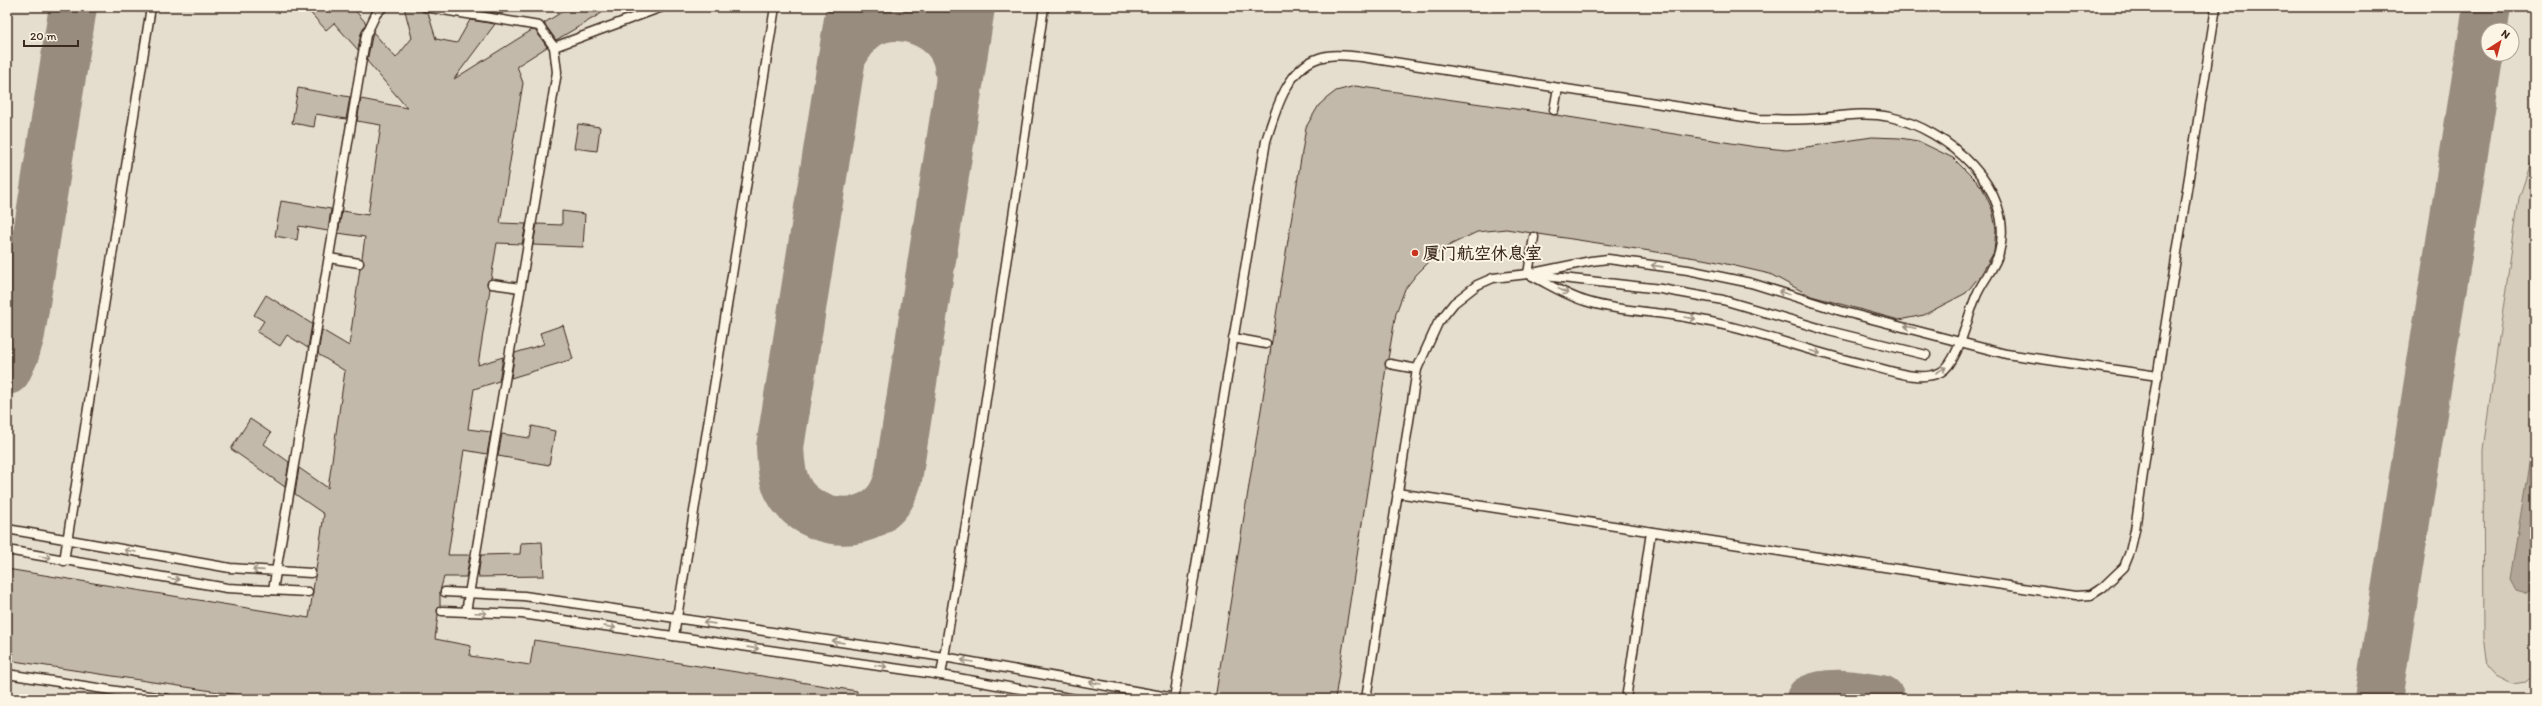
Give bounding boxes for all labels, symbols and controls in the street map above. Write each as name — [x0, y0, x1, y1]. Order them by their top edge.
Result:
scale bar — [24, 22, 78, 48]
north arrow — [2480, 22, 2520, 62]
text: N — [2499, 27, 2512, 42]
text: 20 m — [30, 29, 57, 43]
place label: 厦门航空休息室 — [1423, 243, 1542, 263]
marker: 厦门航空休息室 — [1410, 248, 1420, 258]
one-way arrow — [1651, 262, 1664, 270]
one-way arrow — [1557, 288, 1569, 295]
one-way arrow — [1778, 289, 1791, 296]
one-way arrow — [1683, 314, 1696, 322]
one-way arrow — [1903, 323, 1916, 331]
one-way arrow — [1808, 349, 1821, 356]
one-way arrow — [1935, 366, 1947, 373]
one-way arrow — [124, 546, 137, 554]
one-way arrow — [39, 553, 52, 561]
one-way arrow — [252, 566, 265, 574]
one-way arrow — [167, 575, 180, 583]
one-way arrow — [474, 609, 487, 616]
one-way arrow — [703, 619, 716, 627]
one-way arrow — [603, 623, 616, 631]
one-way arrow — [832, 638, 845, 646]
one-way arrow — [746, 644, 759, 652]
one-way arrow — [960, 657, 973, 665]
one-way arrow — [874, 662, 887, 670]
one-way arrow — [1088, 679, 1101, 687]

